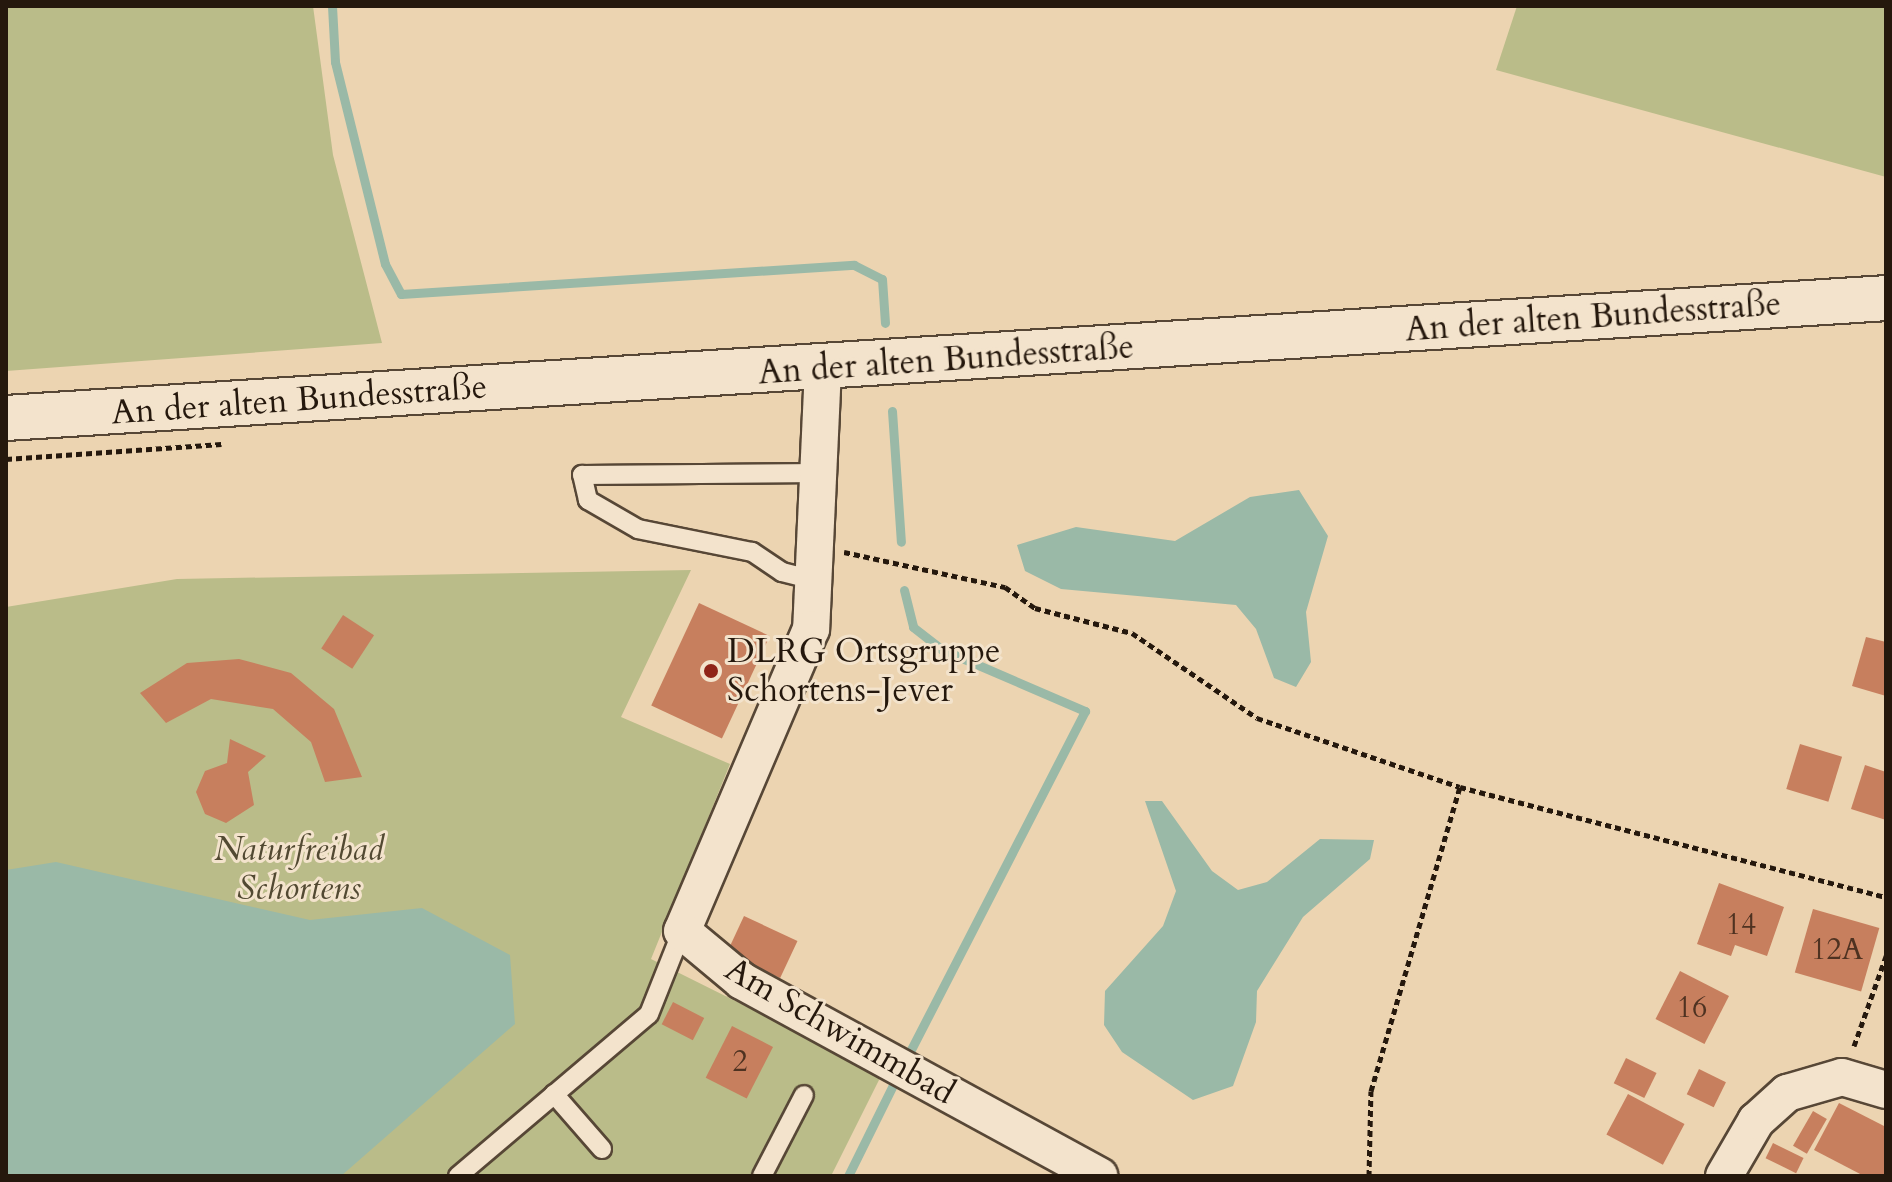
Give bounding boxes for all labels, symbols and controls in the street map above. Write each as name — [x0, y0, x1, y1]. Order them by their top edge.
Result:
street label: An der alten Bundesstraße — [1404, 284, 1782, 350]
street label: An der alten Bundesstraße — [757, 327, 1135, 393]
street label: An der alten Bundesstraße — [110, 367, 488, 433]
place label: DLRG Ortsgruppe Schortens-Jever — [727, 631, 1000, 710]
marker: DLRG Ortsgruppe Schortens-Jever — [702, 662, 720, 680]
park label: Naturfreibad Schortens — [214, 829, 384, 908]
house number: 14 — [1726, 907, 1756, 943]
house number: 12A — [1811, 932, 1863, 968]
street label: Am Schwimmbad — [718, 949, 962, 1113]
house number: 16 — [1677, 990, 1707, 1026]
house number: 2 — [732, 1044, 748, 1080]

